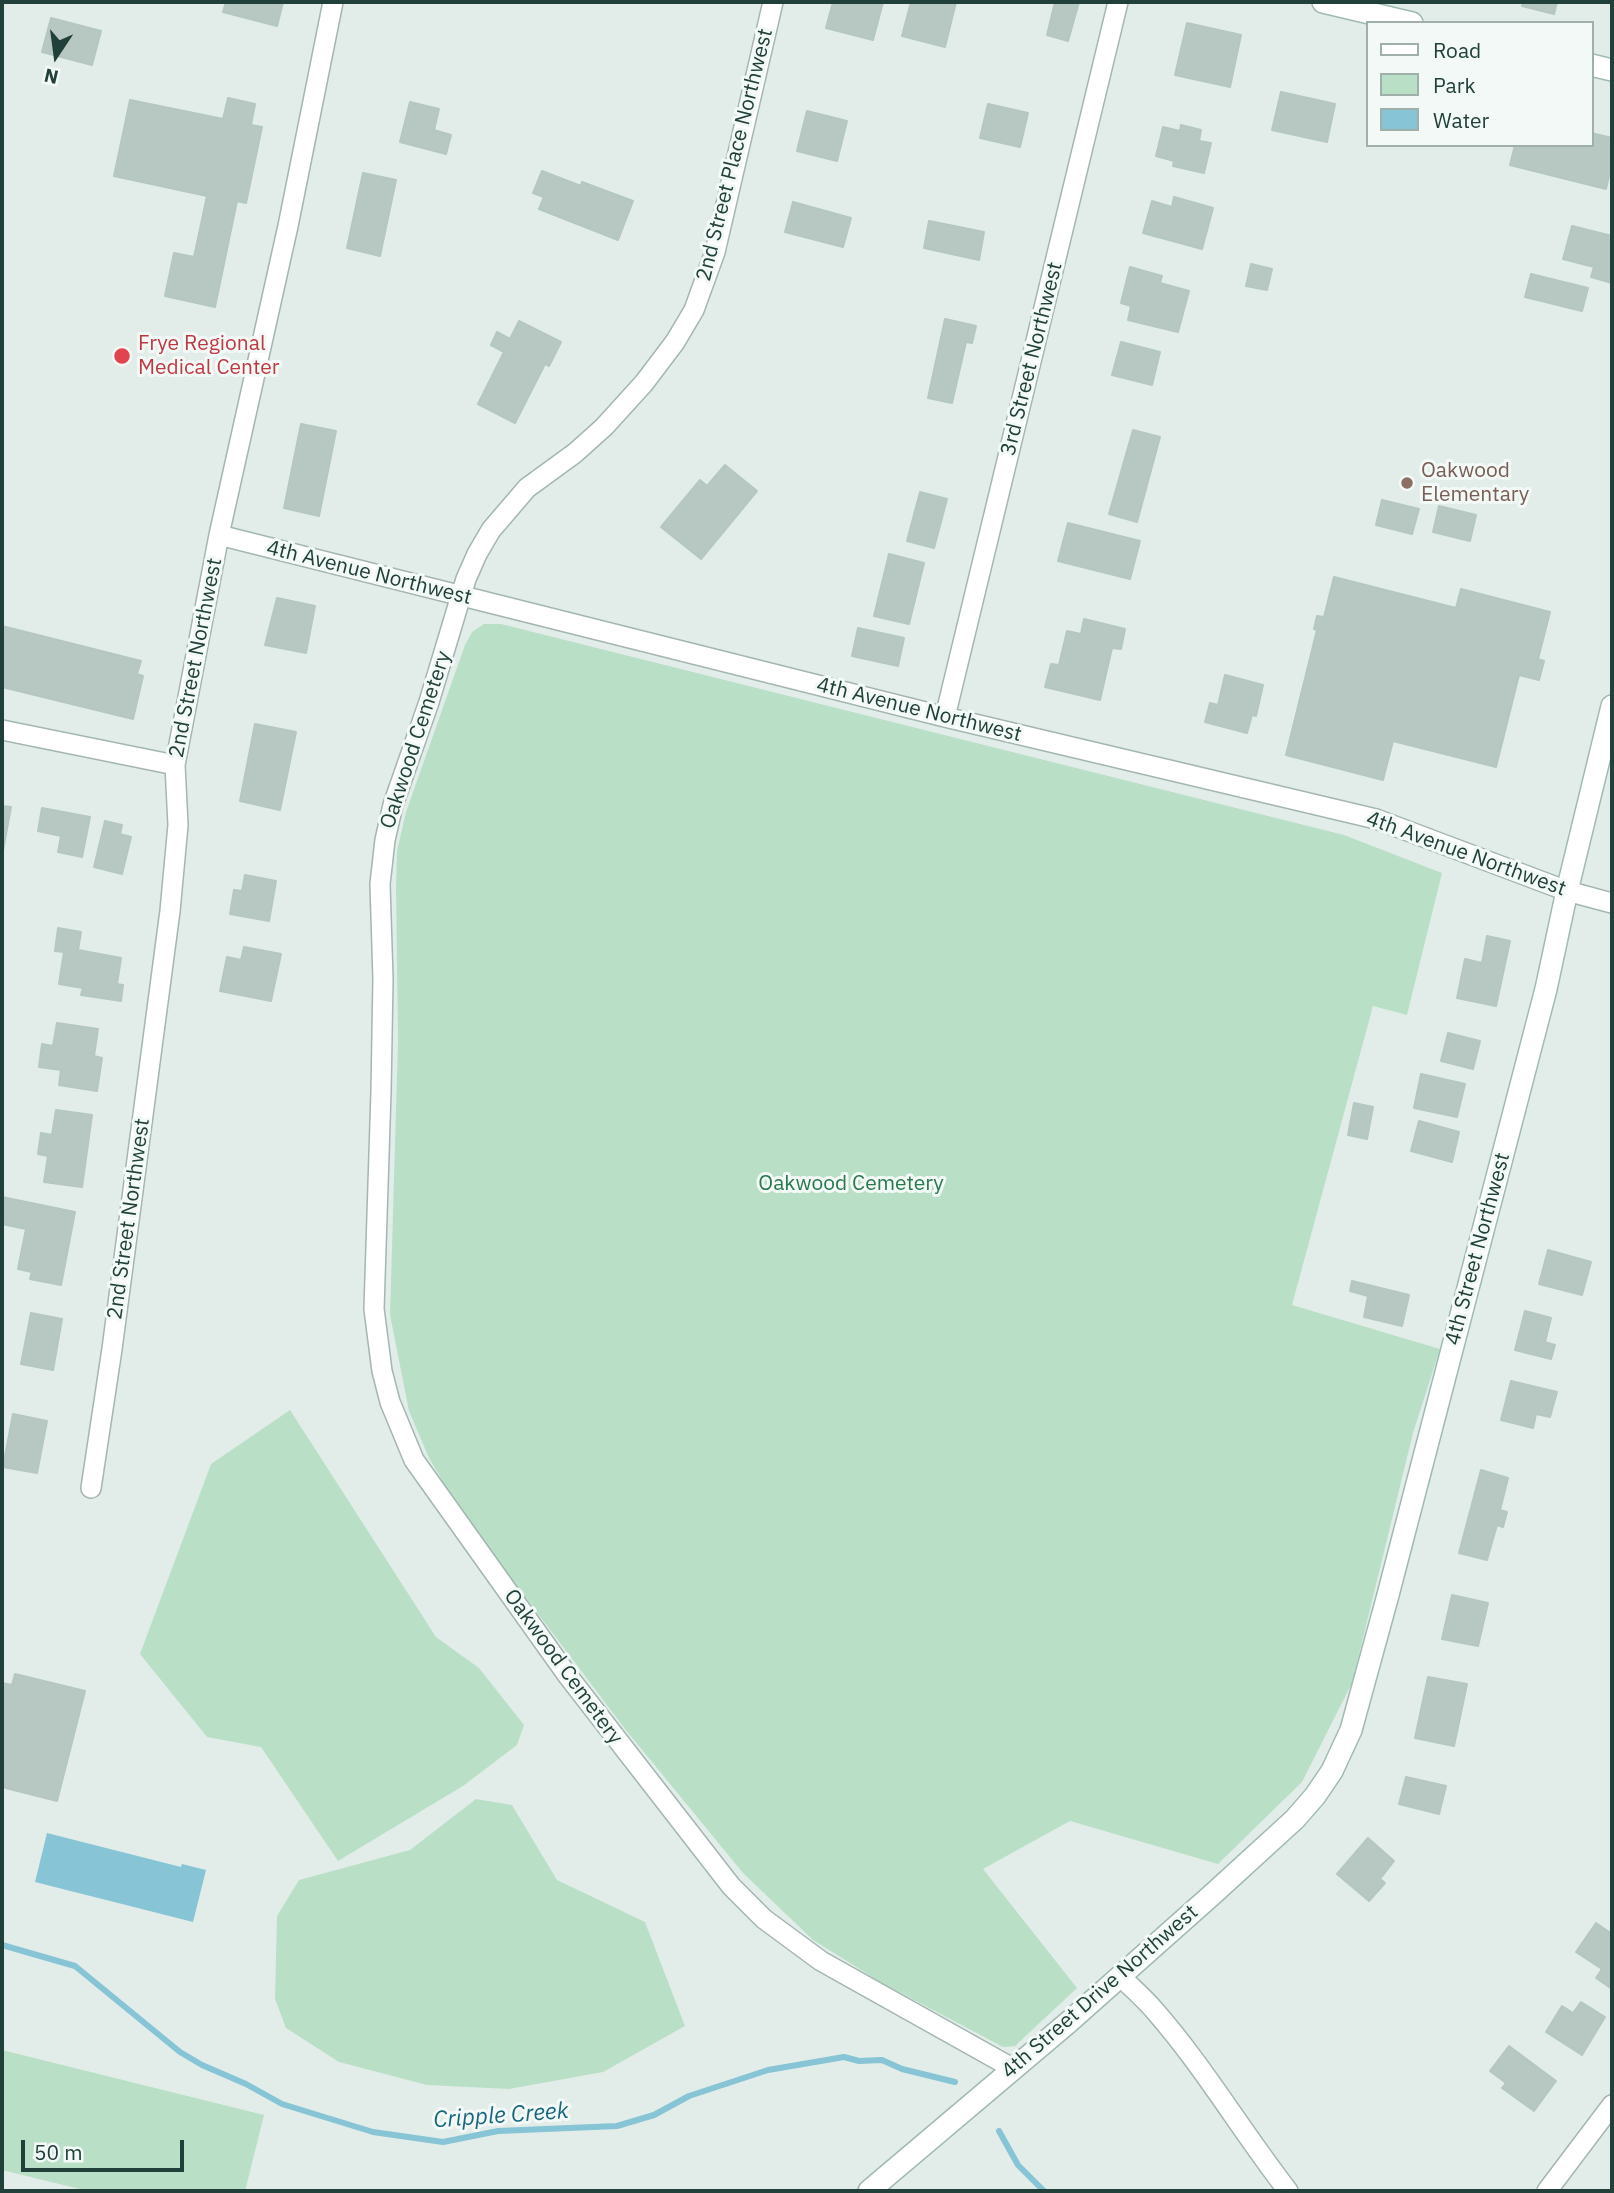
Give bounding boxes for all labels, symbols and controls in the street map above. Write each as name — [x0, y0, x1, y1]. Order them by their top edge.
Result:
north arrow — [21, 21, 91, 91]
legend — [1366, 21, 1593, 147]
street label: 2nd Street Place Northwest — [691, 26, 779, 284]
text: Road — [1433, 36, 1481, 64]
text: N — [42, 63, 61, 90]
text: Park — [1433, 71, 1476, 99]
text: Water — [1433, 106, 1489, 134]
street label: 3rd Street Northwest — [996, 260, 1068, 458]
place label: Frye Regional Medical Center — [138, 331, 279, 381]
marker: Frye Regional Medical Center — [112, 346, 132, 366]
place label: Oakwood Elementary — [1421, 458, 1529, 508]
marker: Oakwood Elementary — [1399, 475, 1415, 491]
street label: 4th Avenue Northwest — [264, 535, 474, 611]
street label: 2nd Street Northwest — [164, 556, 228, 760]
street label: Oakwood Cemetery — [375, 648, 457, 832]
street label: 4th Avenue Northwest — [814, 672, 1024, 748]
street label: 4th Avenue Northwest — [1363, 806, 1569, 902]
street label: 2nd Street Northwest — [102, 1117, 156, 1321]
street label: 4th Street Northwest — [1440, 1150, 1516, 1348]
park label: Oakwood Cemetery — [758, 1171, 944, 1197]
street label: Oakwood Cemetery — [498, 1585, 628, 1749]
street label: 4th Street Drive Northwest — [997, 1900, 1203, 2084]
water label: Cripple Creek — [433, 2098, 569, 2134]
scale bar — [24, 2126, 187, 2170]
text: 50 m — [34, 2138, 83, 2166]

